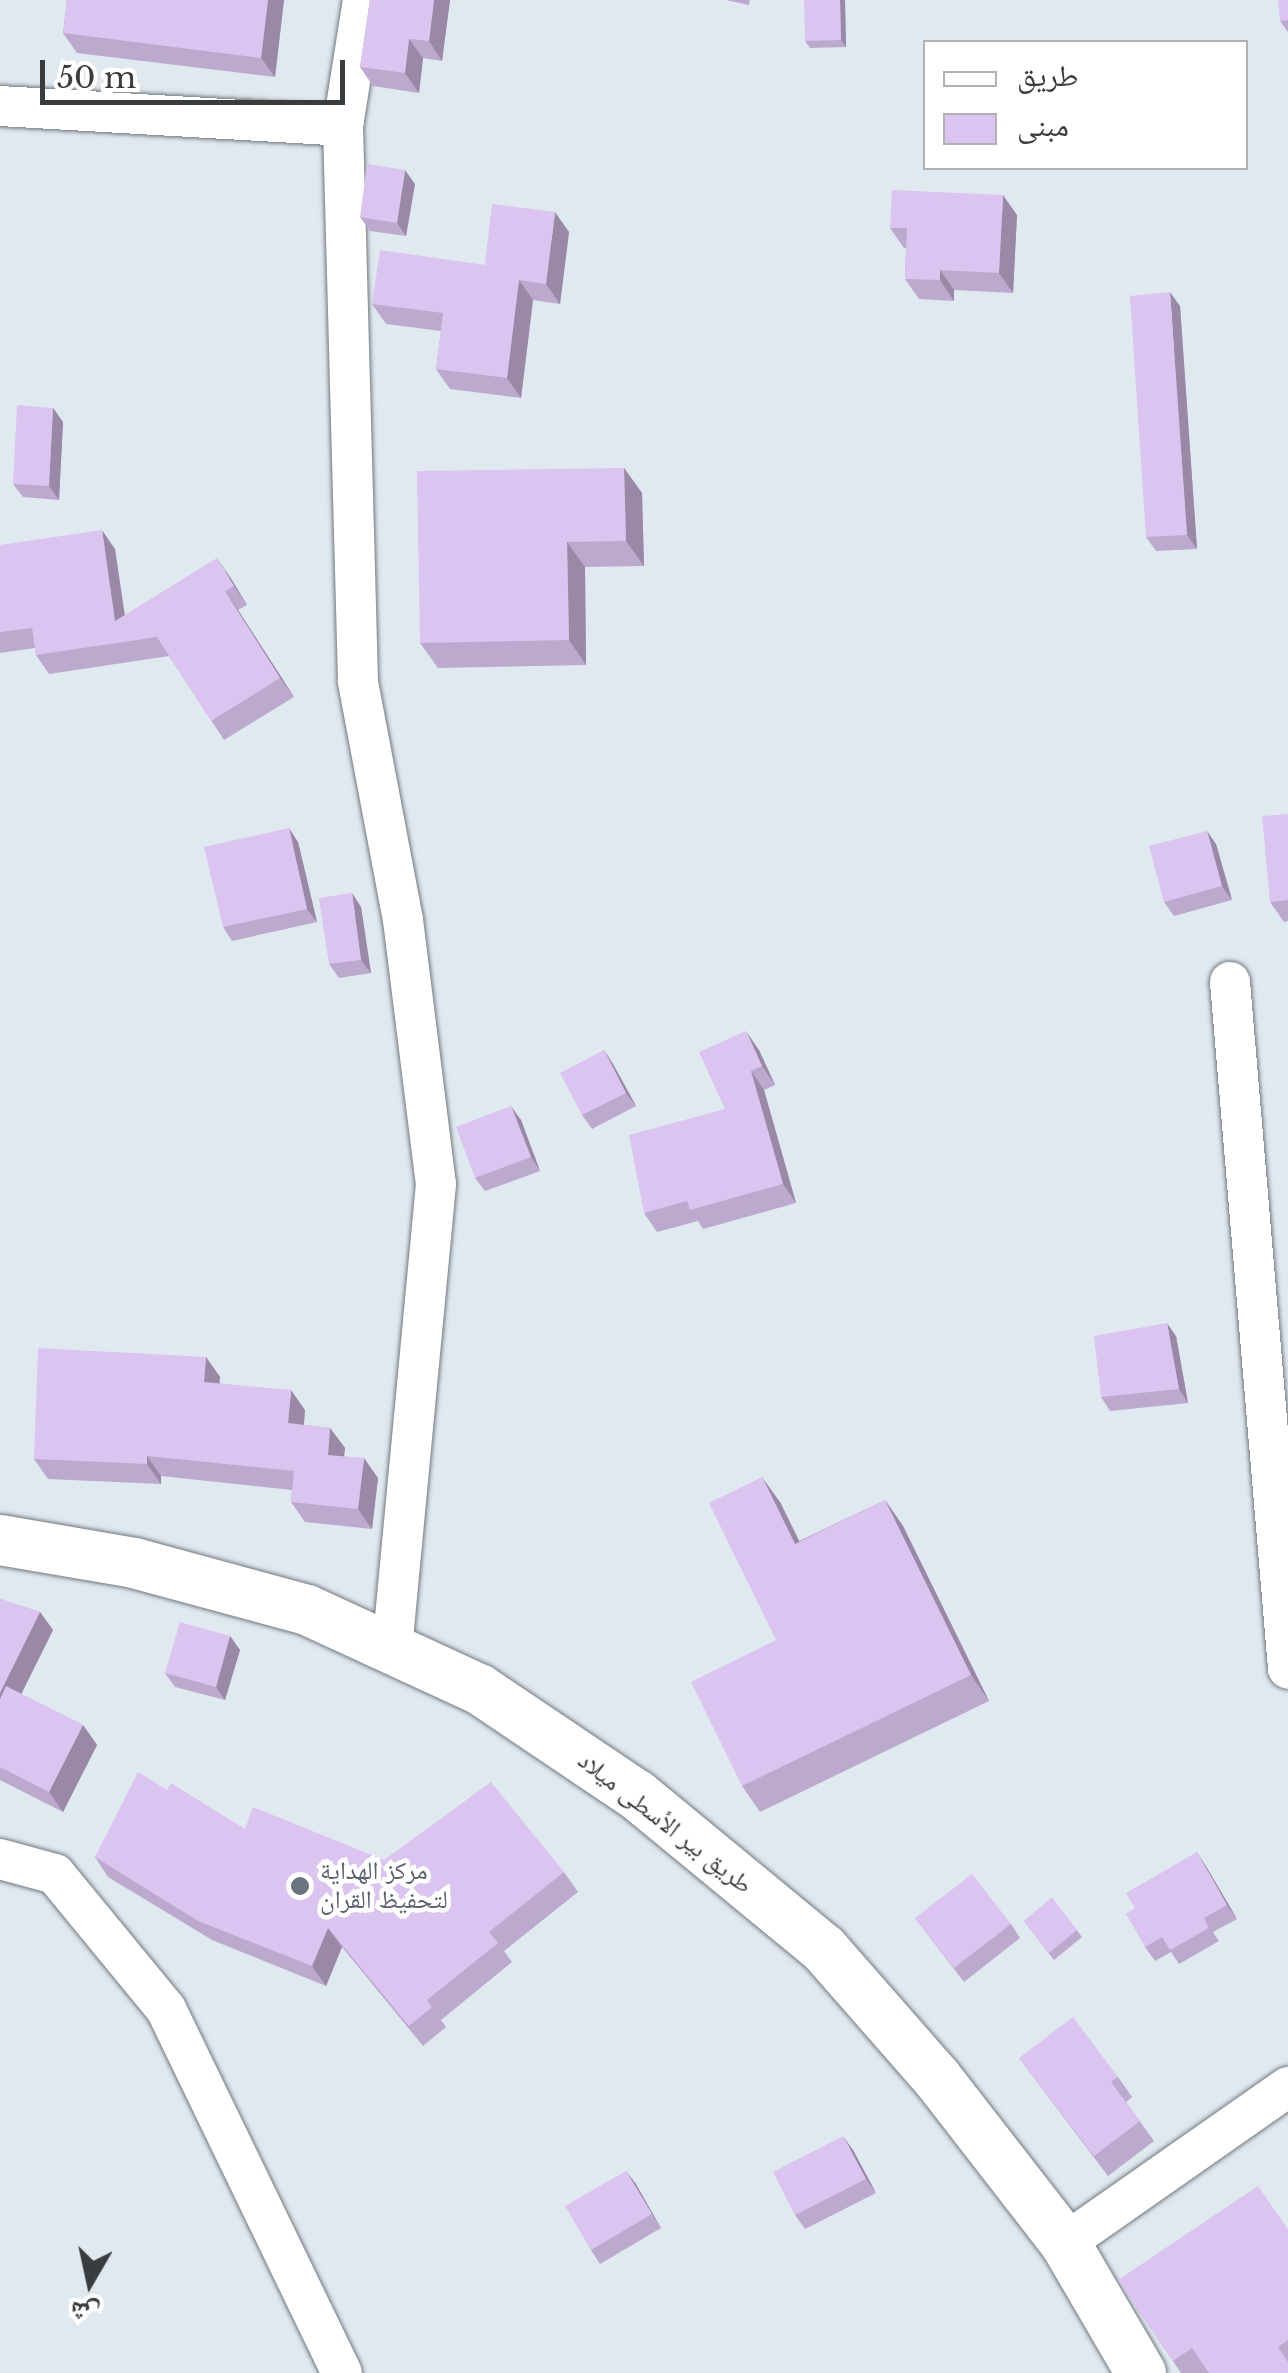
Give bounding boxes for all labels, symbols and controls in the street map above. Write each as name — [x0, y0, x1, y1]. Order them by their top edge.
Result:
scale bar — [45, 40, 350, 102]
legend — [923, 40, 1248, 170]
text: طريق — [1017, 57, 1078, 94]
text: 50 m — [57, 59, 136, 96]
text: مبنى — [1017, 107, 1069, 144]
street label: طريق بير الأسطى ميلاد — [572, 1746, 758, 1900]
place label: مركز الهداية لتحفيظ القران — [320, 1857, 448, 1916]
marker: مركز الهداية لتحفيظ القران — [289, 1875, 311, 1897]
north arrow — [40, 2233, 140, 2333]
text: ش — [68, 2294, 103, 2333]

